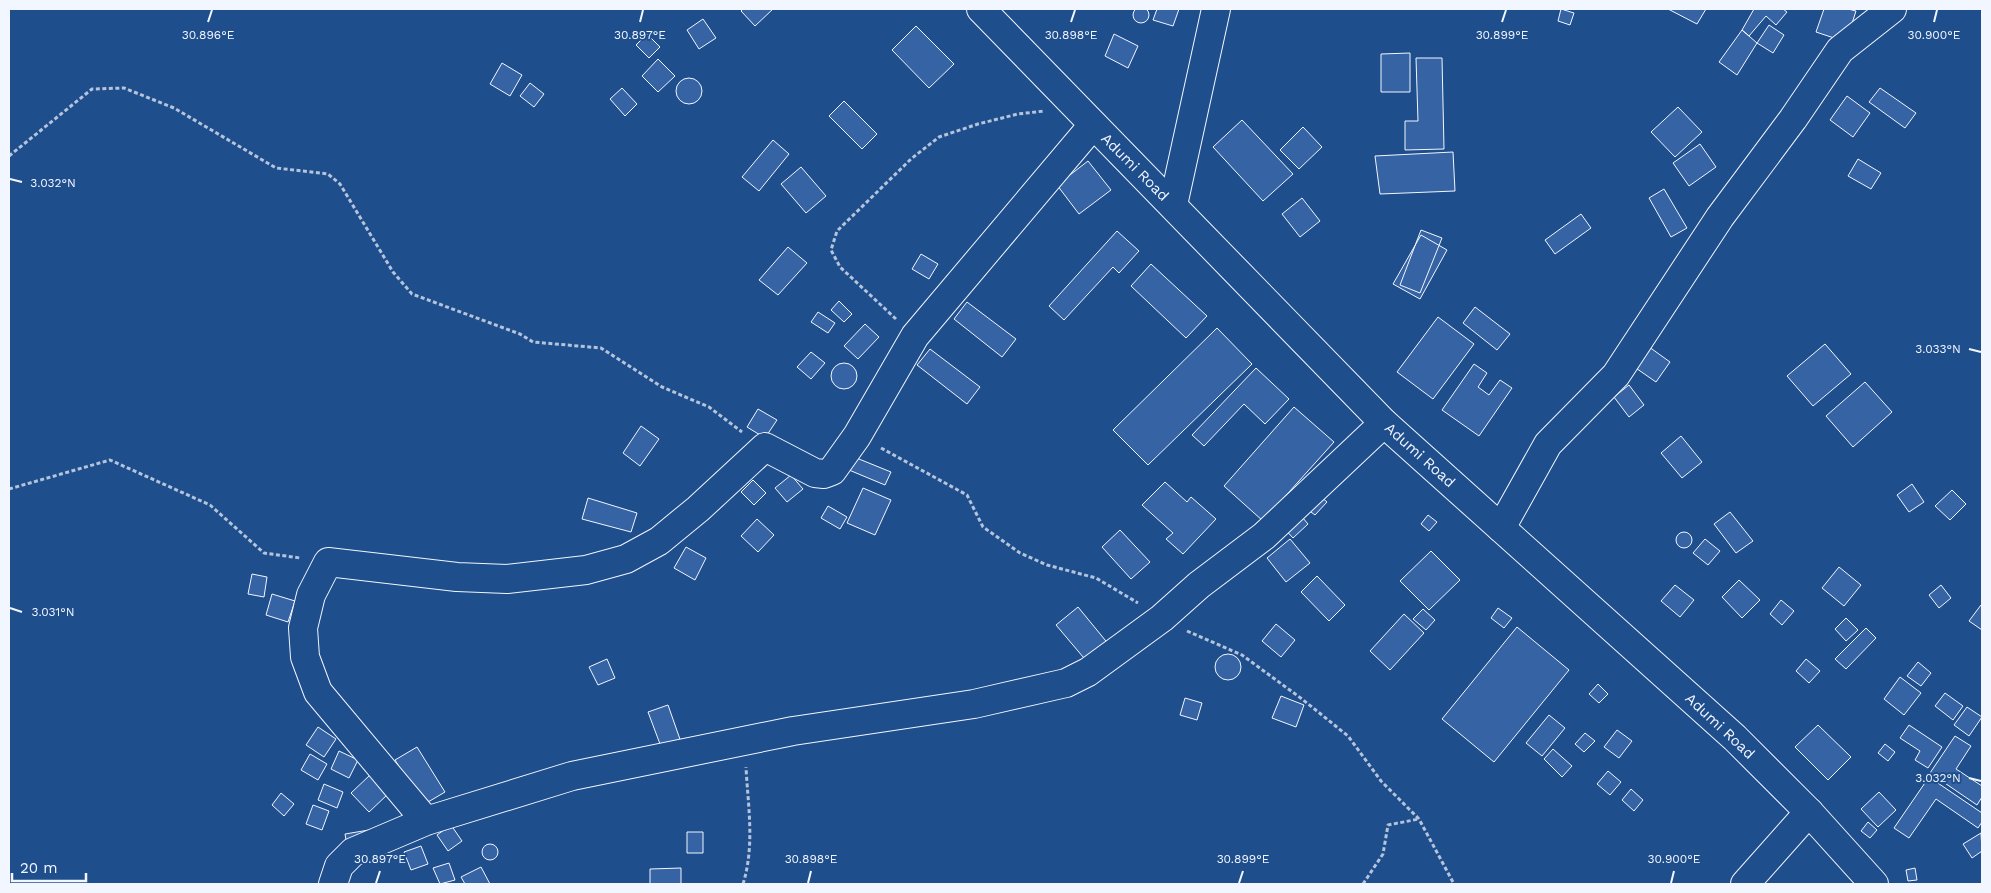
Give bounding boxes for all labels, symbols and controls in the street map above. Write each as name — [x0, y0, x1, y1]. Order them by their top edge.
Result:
text: 30.896°E — [182, 28, 235, 42]
text: 30.897°E — [614, 28, 666, 42]
text: 30.898°E — [1045, 28, 1098, 42]
text: 30.899°E — [1476, 28, 1529, 42]
text: 30.900°E — [1908, 28, 1961, 42]
street label: Adumi Road — [1097, 129, 1173, 205]
text: 3.032°N — [30, 176, 76, 190]
text: 3.033°N — [1915, 342, 1961, 356]
street label: Adumi Road — [1381, 419, 1459, 491]
text: 3.031°N — [31, 605, 75, 619]
street label: Adumi Road — [1682, 689, 1758, 763]
text: 3.032°N — [1915, 771, 1961, 785]
scale bar — [12, 850, 86, 882]
text: 30.897°E — [354, 852, 406, 866]
text: 30.898°E — [785, 852, 838, 866]
text: 30.899°E — [1217, 852, 1270, 866]
text: 30.900°E — [1648, 852, 1701, 866]
text: 20 m — [20, 859, 58, 877]

